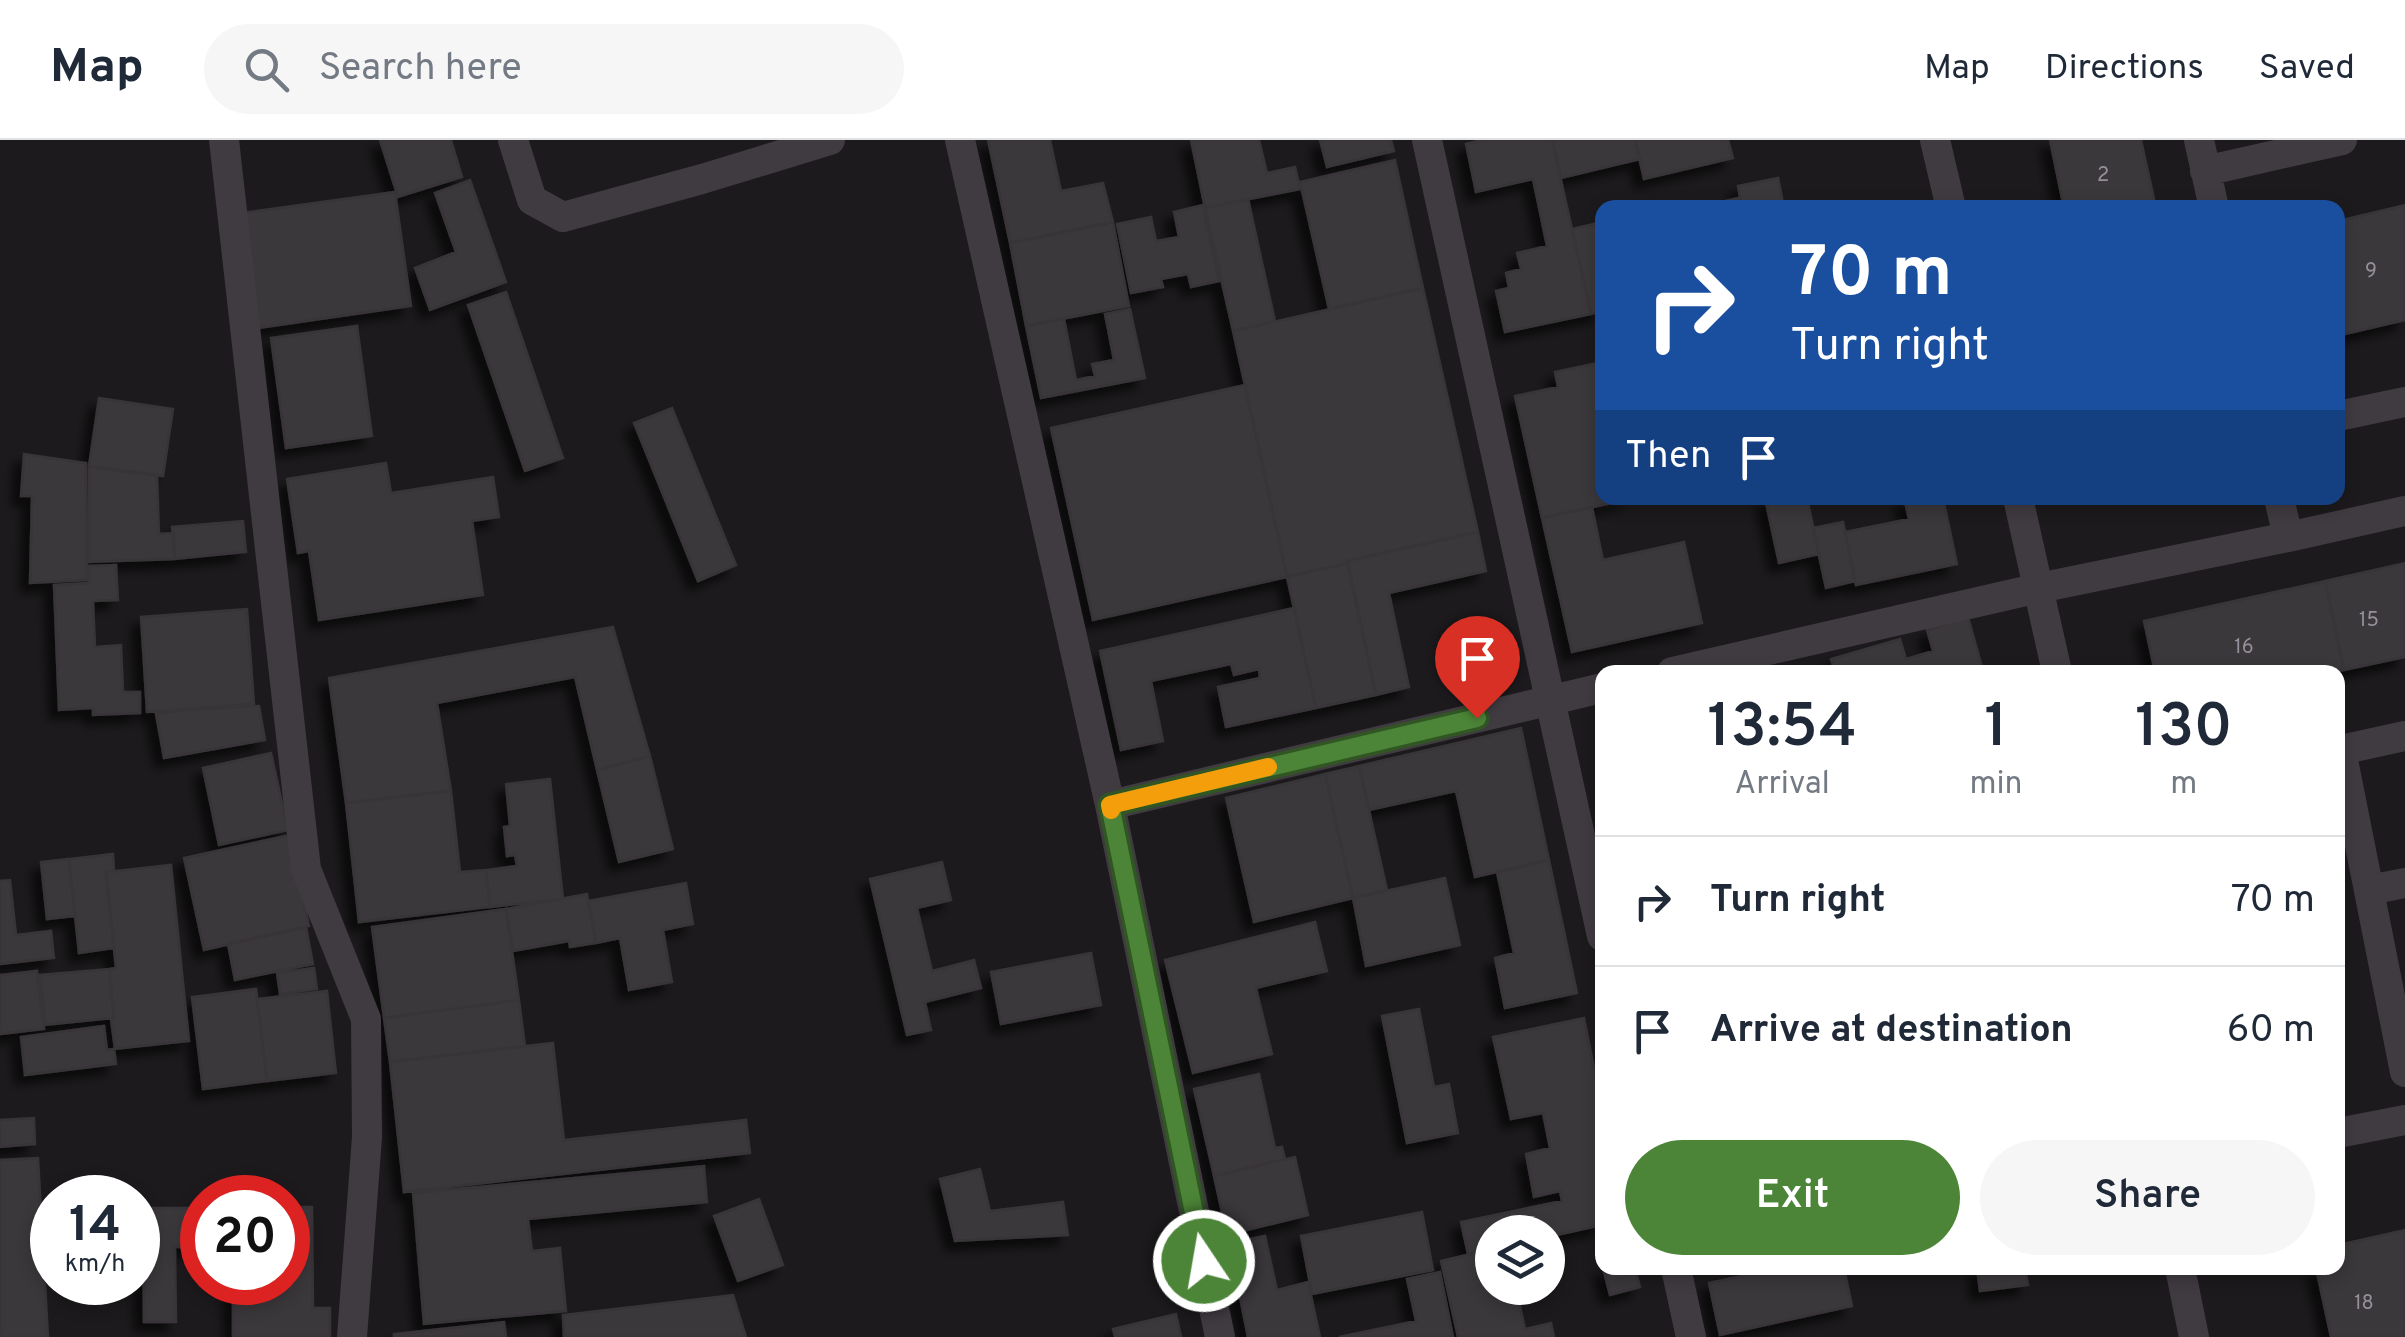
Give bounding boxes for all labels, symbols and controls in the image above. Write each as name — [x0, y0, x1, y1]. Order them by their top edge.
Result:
search box — [204, 24, 904, 114]
text: Map — [50, 39, 144, 99]
icon: search — [239, 42, 294, 97]
text: Search here — [319, 45, 522, 94]
text: Map — [1924, 47, 1990, 91]
text: Directions — [2045, 47, 2204, 91]
text: Saved — [2259, 47, 2355, 91]
house number: 2 — [2097, 163, 2109, 189]
text: 70 m — [1790, 232, 1953, 321]
icon: right — [1625, 240, 1755, 370]
house number: 9 — [2365, 259, 2377, 285]
text: Turn right — [1790, 319, 1989, 376]
icon: arrive — [1731, 430, 1786, 485]
text: Then — [1625, 433, 1711, 482]
house number: 15 — [2359, 608, 2379, 634]
pin — [1435, 616, 1520, 719]
icon: arrive — [1450, 631, 1505, 686]
house number: 16 — [2234, 635, 2254, 661]
text: 13:54 — [1707, 692, 1857, 768]
text: 1 — [1984, 692, 2008, 768]
text: 130 — [2135, 692, 2233, 768]
text: Arrival — [1734, 765, 1830, 805]
text: min — [1969, 765, 2023, 805]
text: m — [2170, 765, 2197, 805]
icon: right — [1625, 874, 1680, 929]
text: Turn right — [1710, 877, 1885, 926]
text: 70 m — [2231, 877, 2315, 926]
icon: arrive — [1625, 1004, 1680, 1059]
text: Arrive at destination — [1710, 1007, 2073, 1056]
text: 60 m — [2227, 1007, 2315, 1056]
button: Exit — [1625, 1140, 1960, 1255]
button: Share — [1980, 1140, 2315, 1255]
speed limit sign: 20 — [180, 1175, 310, 1305]
text: 14 — [69, 1196, 121, 1259]
position arrow — [1152, 1209, 1256, 1313]
map controls — [1475, 1215, 1565, 1305]
button: layers — [1475, 1215, 1565, 1305]
text: km/h — [65, 1249, 125, 1281]
house number: 18 — [2354, 1291, 2374, 1317]

